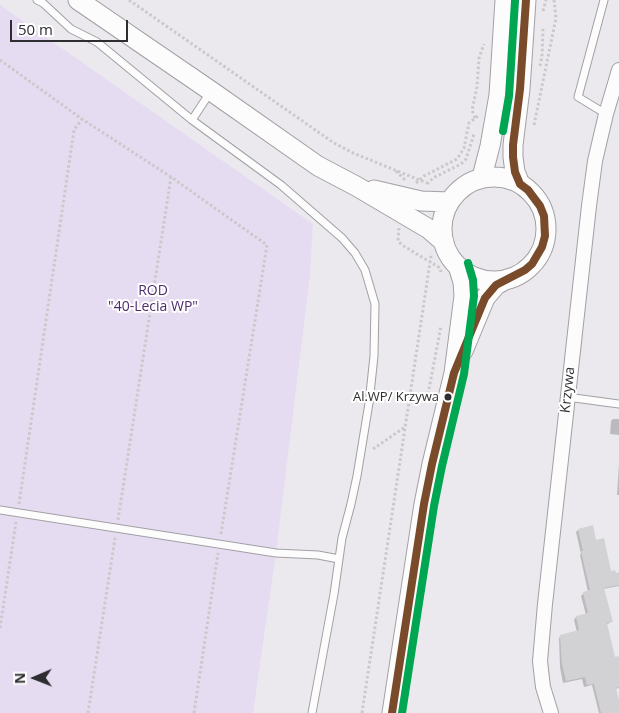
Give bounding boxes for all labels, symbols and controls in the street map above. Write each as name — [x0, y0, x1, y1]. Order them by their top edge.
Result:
scale bar — [12, 10, 130, 42]
text: 50 m — [18, 19, 53, 39]
park label: ROD "40-Lecia WP" — [108, 283, 198, 316]
street label: Krzywa — [557, 366, 579, 414]
place label: Al.WP/ Krzywa — [353, 389, 439, 405]
marker: Al.WP/ Krzywa — [443, 392, 453, 402]
north arrow — [10, 653, 60, 703]
text: N — [10, 672, 29, 684]

